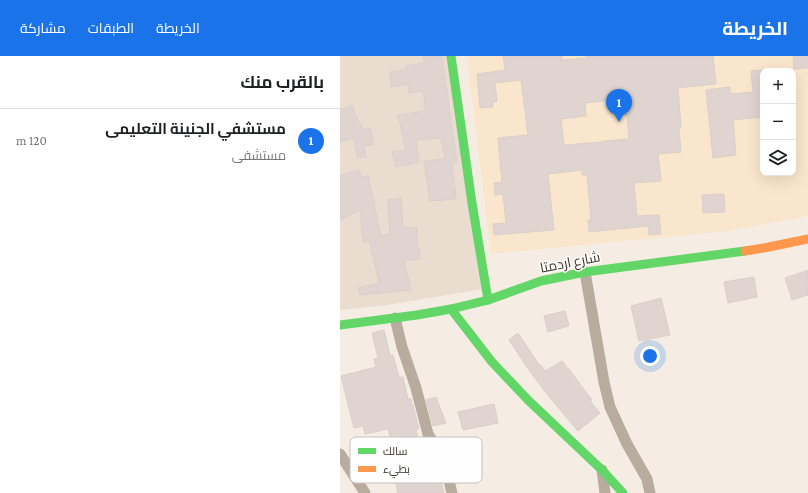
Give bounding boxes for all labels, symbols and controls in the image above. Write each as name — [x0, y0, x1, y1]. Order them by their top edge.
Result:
text: الخريطة — [722, 18, 788, 39]
text: مشاركة — [20, 20, 66, 36]
text: الطبقات — [88, 20, 134, 36]
text: الخريطة — [156, 20, 200, 36]
map controls — [760, 68, 796, 176]
button: + — [760, 68, 796, 104]
text: بالقرب منك — [241, 73, 324, 92]
pin: 1 — [606, 89, 632, 122]
button: − — [760, 104, 796, 140]
text: مستشفي الجنينة التعليمى — [105, 121, 286, 137]
text: 120 m — [16, 133, 47, 148]
text: 1 — [309, 133, 313, 148]
button: layers — [760, 140, 796, 176]
text: مستشفى — [232, 148, 286, 163]
street label: شارع اردمتا — [538, 248, 602, 277]
your location — [640, 346, 660, 366]
legend — [350, 437, 482, 483]
text: سالك — [383, 445, 407, 457]
text: بطيء — [383, 463, 410, 478]

